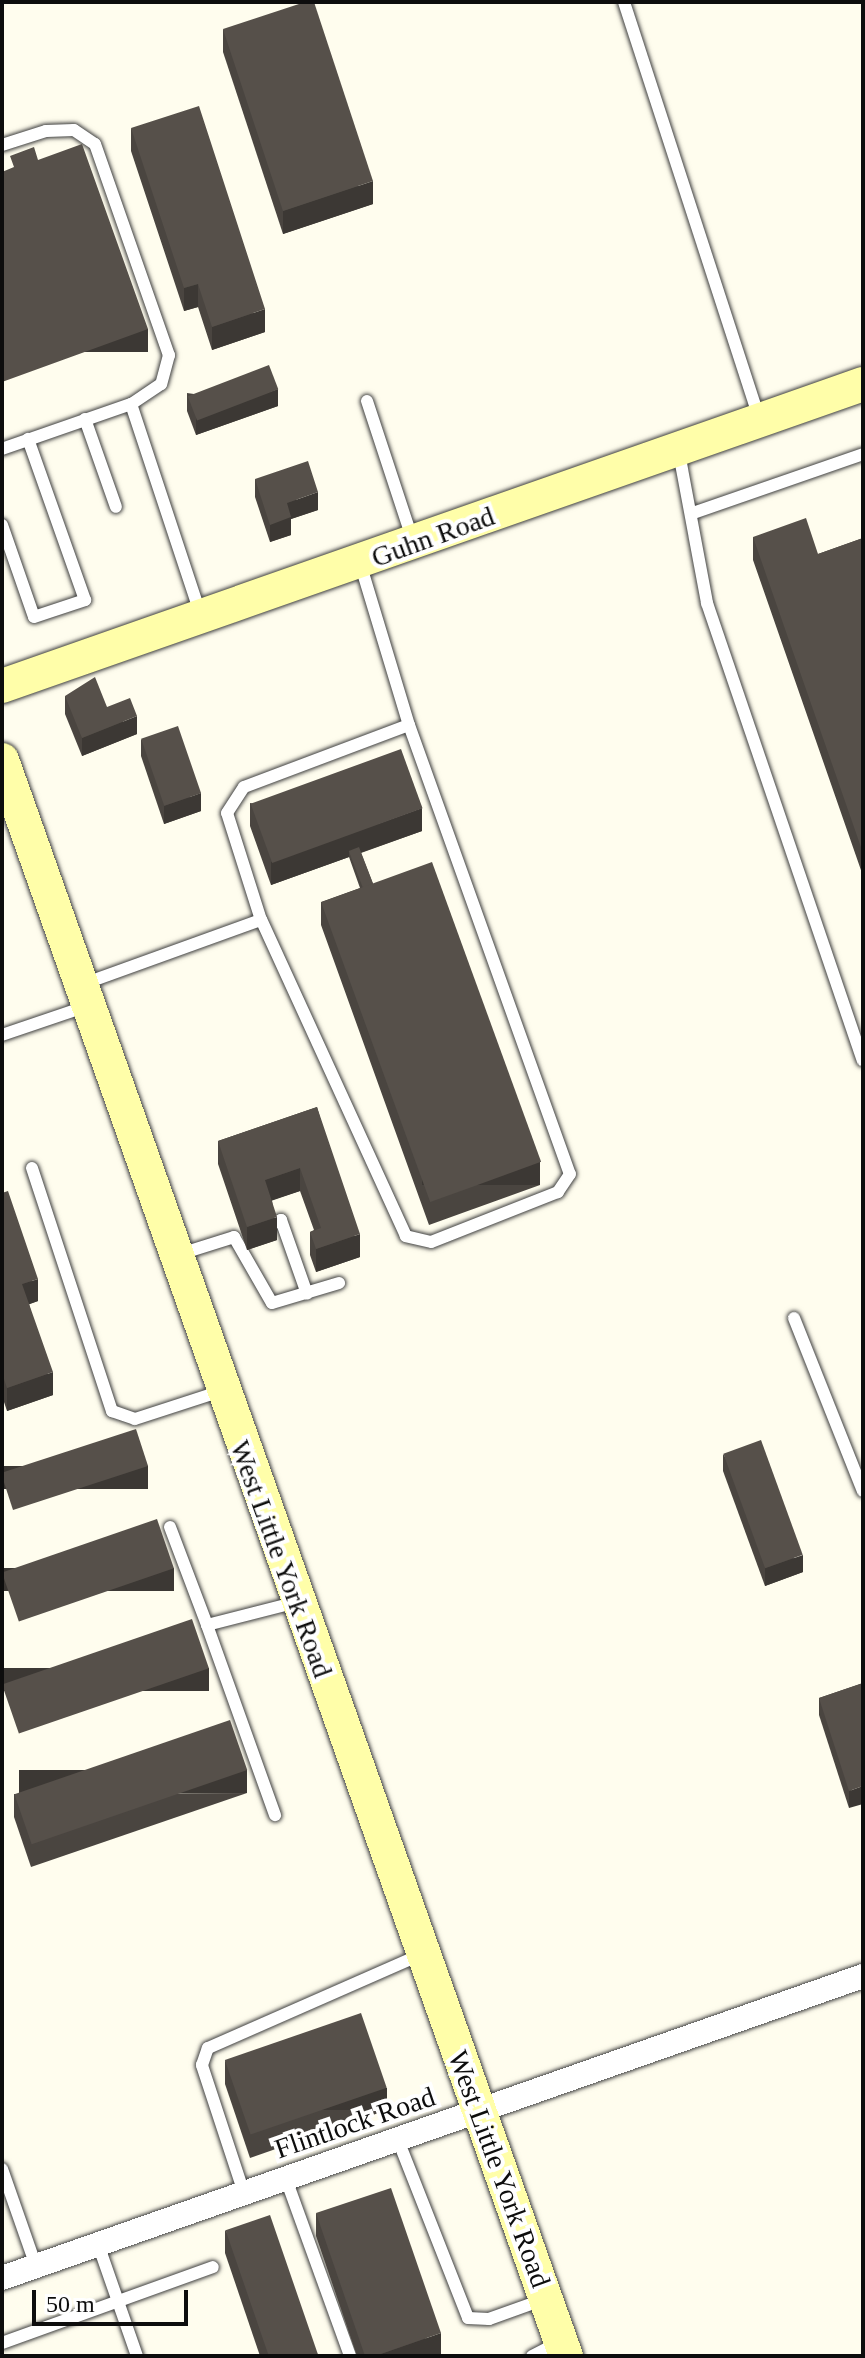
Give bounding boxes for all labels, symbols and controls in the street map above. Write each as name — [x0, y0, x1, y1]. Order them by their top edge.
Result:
street label: Guhn Road — [367, 499, 499, 575]
street label: West Little York Road — [222, 1435, 340, 1683]
street label: West Little York Road — [440, 2045, 558, 2293]
street label: Flintlock Road — [270, 2080, 440, 2166]
scale bar — [36, 2274, 192, 2324]
text: 50 m — [46, 2291, 95, 2317]

